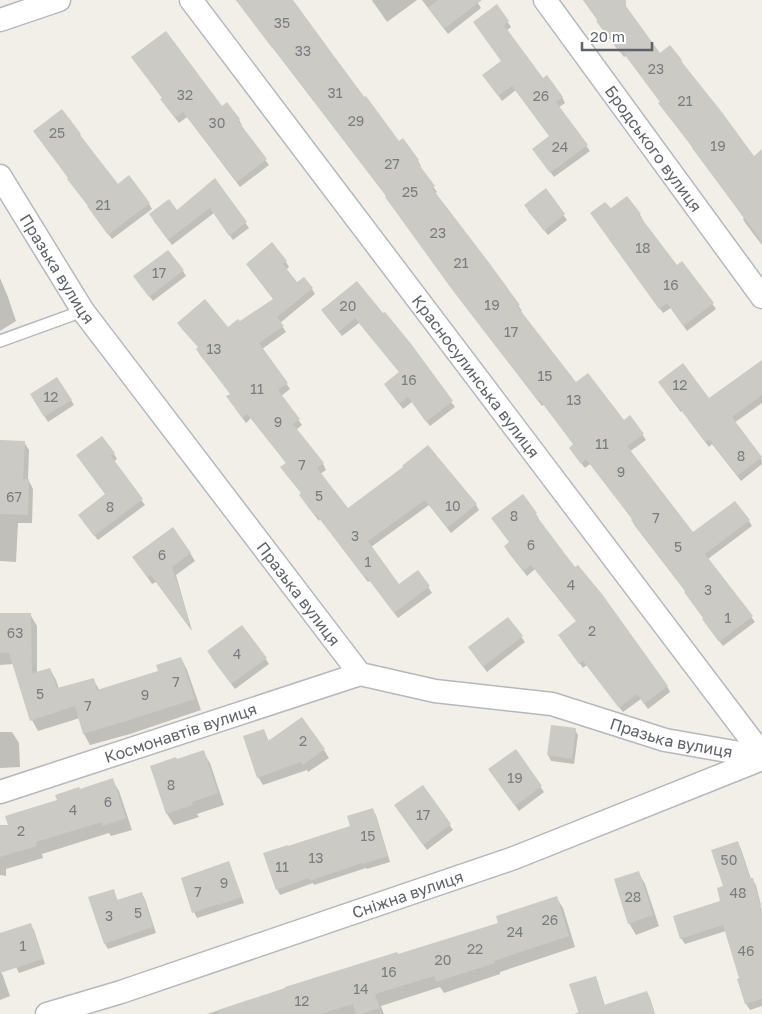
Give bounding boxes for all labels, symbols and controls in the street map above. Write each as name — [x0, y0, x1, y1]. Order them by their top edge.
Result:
house number: 35 — [274, 14, 290, 31]
scale bar — [582, 20, 652, 52]
text: 20 m — [590, 27, 625, 45]
house number: 33 — [295, 42, 311, 59]
house number: 23 — [648, 60, 664, 77]
street label: Бродського вулиця — [601, 81, 706, 216]
house number: 31 — [328, 84, 343, 101]
house number: 32 — [177, 86, 193, 103]
house number: 26 — [533, 87, 549, 104]
house number: 21 — [678, 92, 693, 109]
house number: 29 — [348, 112, 364, 129]
house number: 30 — [209, 114, 225, 131]
house number: 25 — [49, 124, 65, 141]
house number: 19 — [710, 137, 726, 154]
house number: 24 — [552, 138, 568, 155]
house number: 27 — [384, 155, 400, 172]
house number: 25 — [402, 183, 418, 200]
house number: 21 — [96, 196, 111, 213]
street label: Празька вулиця — [16, 210, 99, 328]
house number: 23 — [430, 224, 446, 241]
house number: 18 — [635, 239, 651, 256]
house number: 21 — [454, 254, 469, 271]
house number: 17 — [152, 264, 166, 281]
house number: 16 — [663, 276, 679, 293]
street label: Красносулинська вулиця — [408, 291, 544, 462]
house number: 19 — [484, 296, 500, 313]
house number: 20 — [340, 297, 356, 314]
house number: 17 — [504, 323, 518, 340]
house number: 13 — [207, 340, 221, 357]
house number: 15 — [538, 367, 552, 384]
house number: 16 — [401, 371, 417, 388]
house number: 12 — [673, 376, 687, 393]
house number: 11 — [250, 380, 264, 397]
house number: 12 — [44, 388, 58, 405]
house number: 13 — [567, 391, 581, 408]
house number: 9 — [274, 413, 282, 430]
house number: 11 — [595, 435, 609, 452]
house number: 8 — [737, 447, 745, 464]
house number: 7 — [298, 456, 306, 473]
house number: 9 — [617, 463, 625, 480]
house number: 5 — [315, 487, 323, 504]
house number: 67 — [6, 488, 22, 505]
house number: 10 — [445, 497, 461, 514]
house number: 8 — [106, 498, 114, 515]
house number: 8 — [510, 507, 518, 524]
house number: 7 — [652, 509, 660, 526]
house number: 3 — [351, 527, 359, 544]
house number: 6 — [527, 536, 535, 553]
street label: Празька вулиця — [253, 538, 345, 650]
house number: 5 — [674, 538, 682, 555]
house number: 6 — [158, 546, 166, 563]
house number: 1 — [365, 553, 372, 570]
house number: 4 — [567, 576, 575, 593]
house number: 3 — [704, 581, 712, 598]
house number: 1 — [725, 609, 732, 626]
house number: 2 — [588, 622, 596, 639]
house number: 63 — [7, 624, 23, 641]
house number: 4 — [233, 645, 241, 662]
house number: 7 — [172, 673, 180, 690]
house number: 5 — [36, 685, 44, 702]
house number: 9 — [141, 686, 149, 703]
house number: 7 — [84, 697, 92, 714]
street label: Космонавтів вулиця — [102, 699, 259, 767]
street label: Празька вулиця — [608, 713, 734, 762]
house number: 2 — [299, 732, 307, 749]
house number: 19 — [507, 769, 523, 786]
house number: 8 — [167, 776, 175, 793]
house number: 6 — [104, 793, 112, 810]
house number: 4 — [69, 801, 77, 818]
house number: 17 — [416, 806, 430, 823]
house number: 2 — [17, 822, 25, 839]
house number: 15 — [361, 827, 375, 844]
house number: 13 — [309, 849, 323, 866]
house number: 50 — [721, 851, 737, 868]
house number: 11 — [275, 858, 289, 875]
street label: Сніжна вулиця — [349, 866, 466, 923]
house number: 9 — [220, 874, 228, 891]
house number: 7 — [194, 883, 202, 900]
house number: 48 — [729, 884, 747, 901]
house number: 28 — [625, 888, 641, 905]
house number: 5 — [134, 904, 142, 921]
house number: 3 — [105, 907, 113, 924]
house number: 26 — [542, 911, 558, 928]
house number: 24 — [507, 923, 523, 940]
house number: 1 — [20, 937, 27, 954]
house number: 22 — [467, 940, 483, 957]
house number: 46 — [737, 942, 755, 959]
house number: 20 — [435, 951, 451, 968]
house number: 16 — [381, 963, 397, 980]
house number: 14 — [353, 980, 369, 997]
house number: 12 — [295, 992, 309, 1009]

